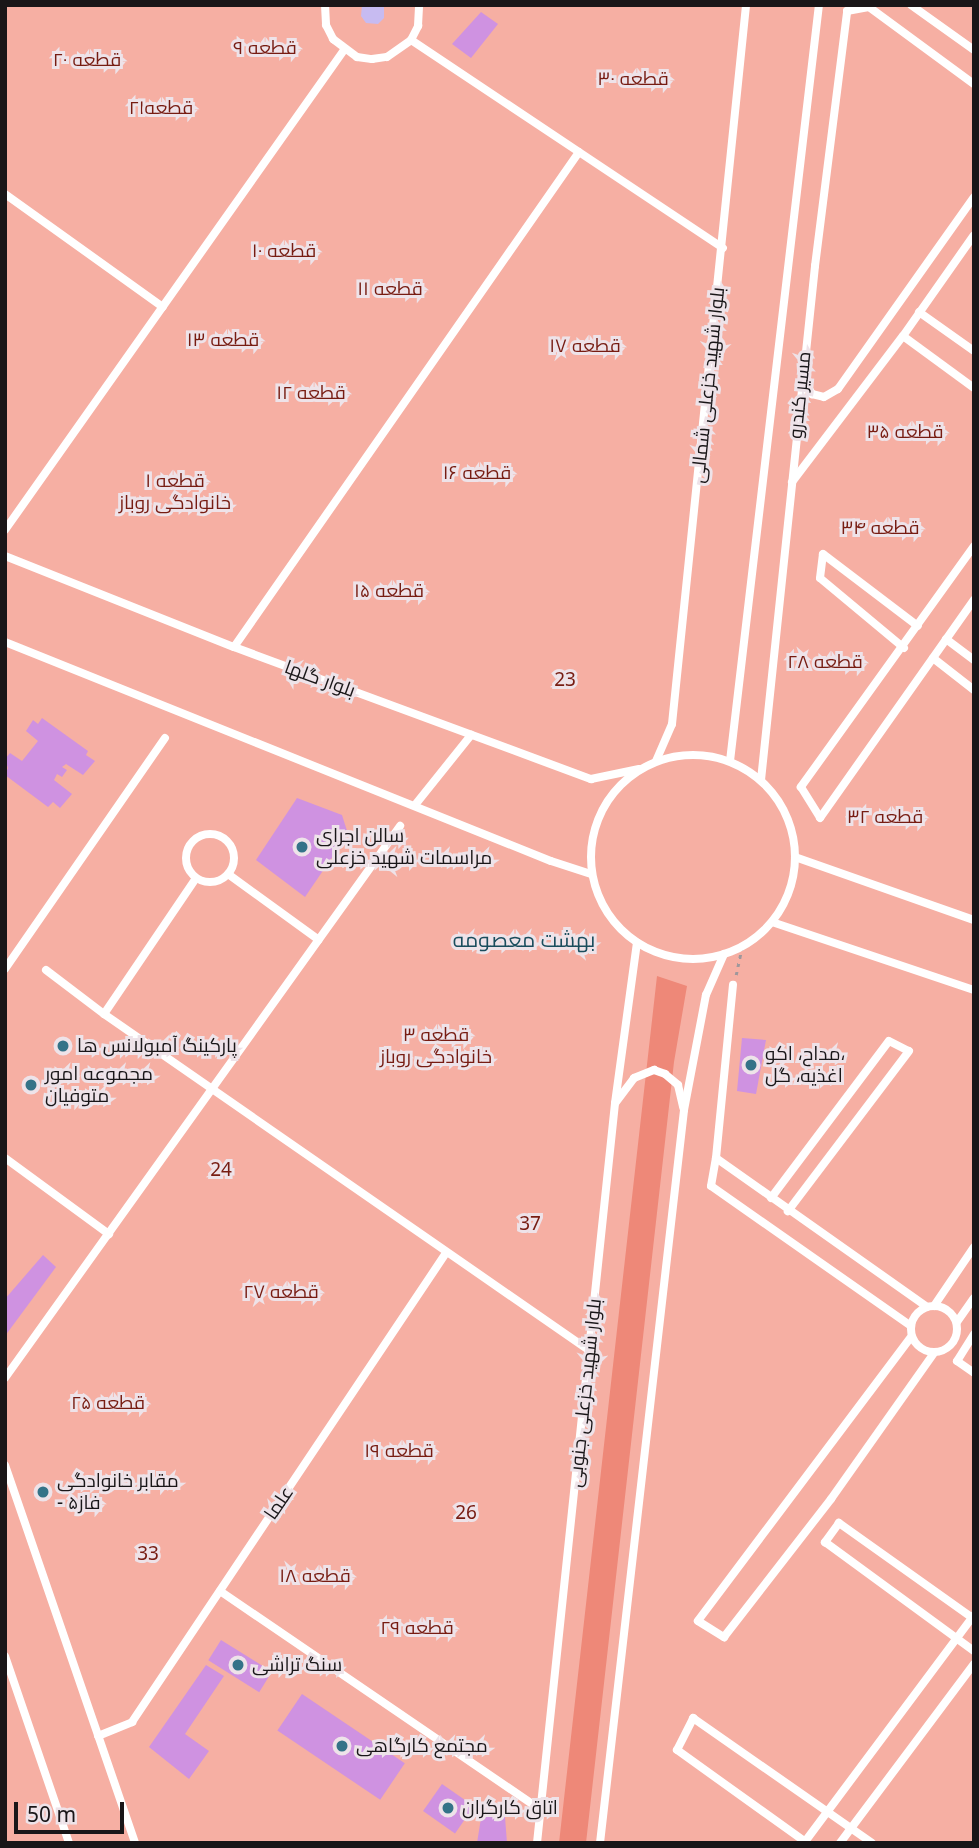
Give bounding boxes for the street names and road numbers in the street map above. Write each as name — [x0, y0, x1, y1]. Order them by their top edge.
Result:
street label: بلوار شهید خزعلی شمالی — [686, 286, 730, 484]
street label: مسیر کندرو — [784, 350, 816, 440]
street label: بلوار گلها — [281, 656, 359, 702]
street label: بلوار شهید خزعلی جنوبی — [564, 1297, 606, 1489]
street label: علما — [260, 1482, 298, 1524]

